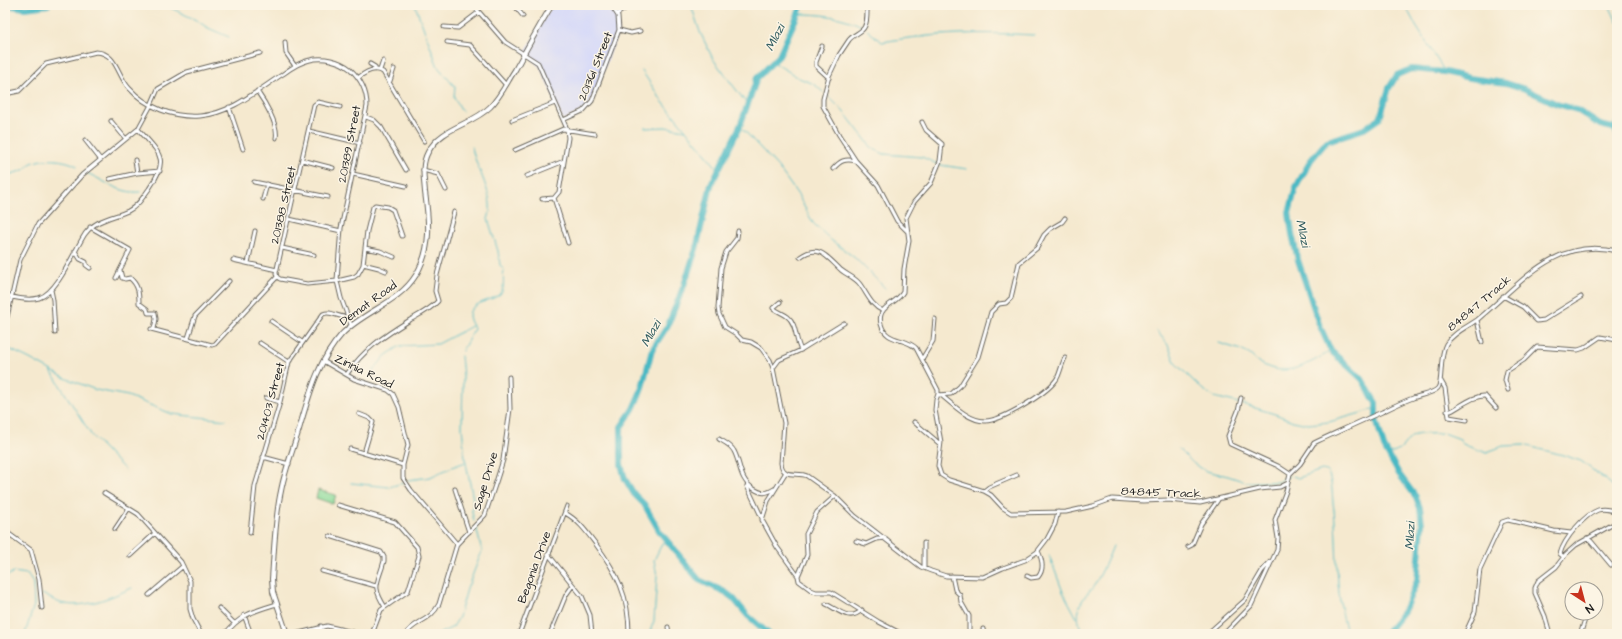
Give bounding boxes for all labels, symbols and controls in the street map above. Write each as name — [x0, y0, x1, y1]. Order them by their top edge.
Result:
water label: Mlazi — [761, 19, 790, 54]
street label: 201361 Street — [574, 29, 617, 103]
street label: 201389 Street — [334, 104, 365, 184]
street label: 201388 Street — [266, 164, 301, 246]
water label: Mlazi — [1291, 218, 1315, 251]
street label: 84847 Track — [1443, 271, 1516, 335]
street label: Demat Road — [336, 277, 400, 330]
water label: Mlazi — [636, 315, 666, 350]
street label: Zinnia Road — [332, 350, 396, 393]
street label: 201403 Street — [252, 360, 289, 442]
street label: Sage Drive — [469, 449, 504, 513]
street label: 84845 Track — [1121, 483, 1202, 502]
water label: Mlazi — [1401, 520, 1420, 550]
street label: Begonia Drive — [514, 528, 557, 606]
north arrow — [1564, 581, 1604, 621]
text: N — [1582, 601, 1597, 617]

